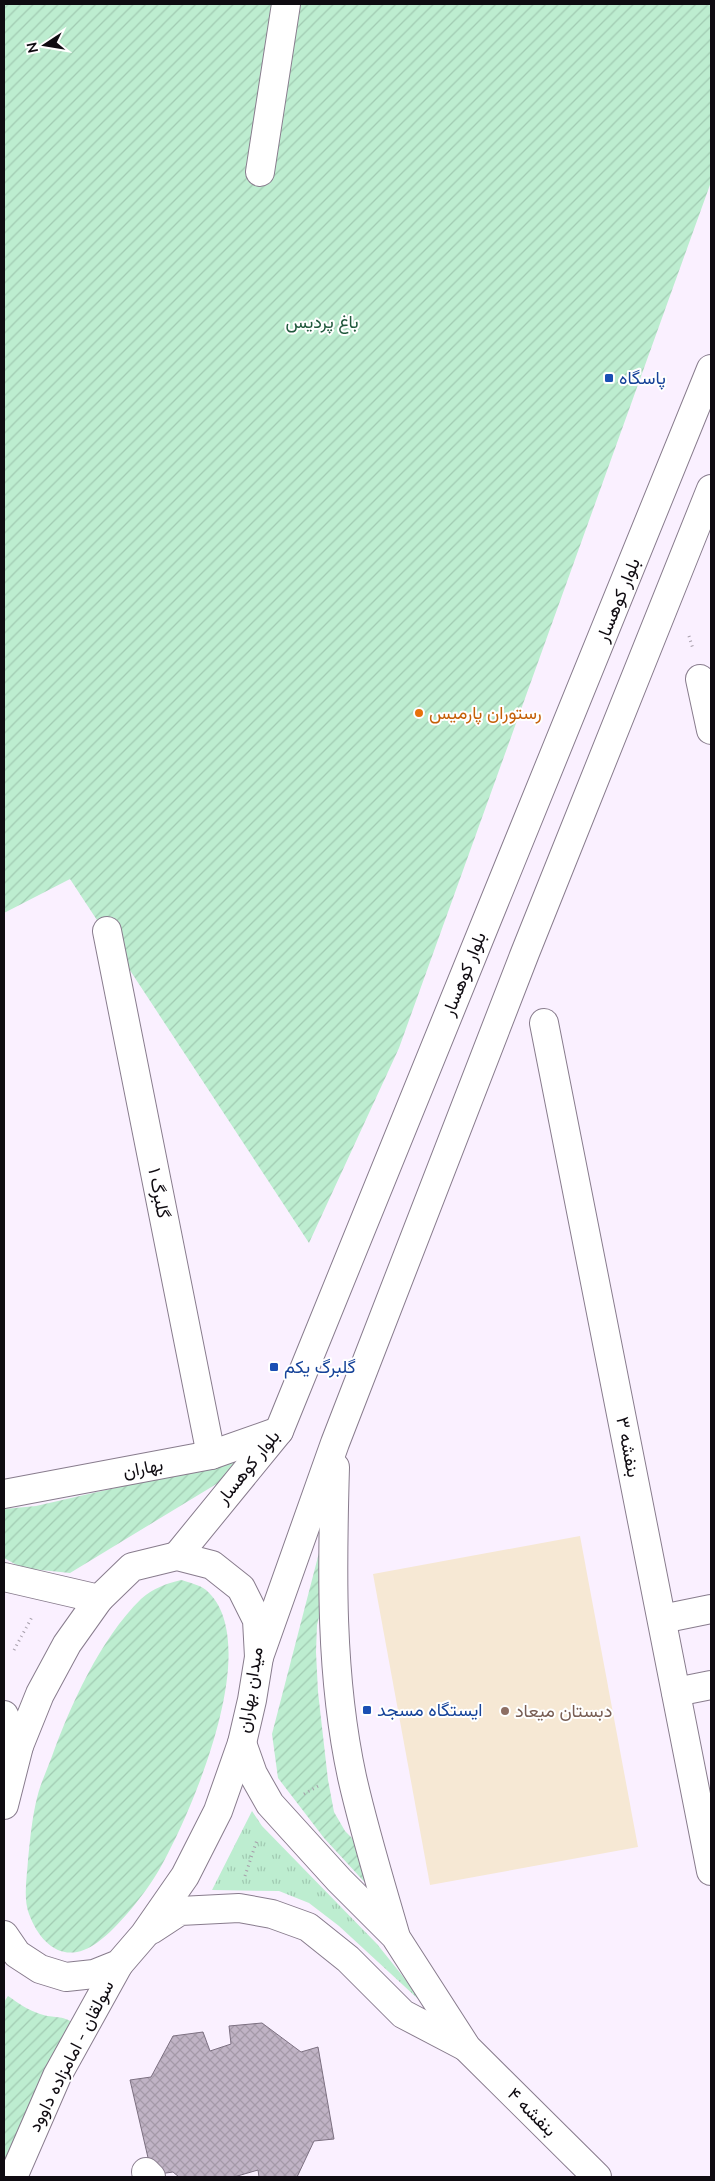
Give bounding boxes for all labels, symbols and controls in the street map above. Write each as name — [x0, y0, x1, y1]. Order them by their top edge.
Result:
north arrow — [20, 20, 70, 70]
text: N — [22, 40, 43, 55]
park label: باغ پردیس — [285, 310, 359, 334]
place label: پاسگاه — [619, 366, 666, 390]
marker: پاسگاه — [603, 372, 615, 384]
street label: بلوار کوهسار — [590, 554, 646, 646]
place label: رستوران پارمیس — [429, 701, 542, 725]
marker: رستوران پارمیس — [413, 707, 425, 719]
street label: بلوار کوهسار — [436, 928, 492, 1020]
street label: گلبرگ ۱ — [142, 1166, 176, 1220]
place label: گلبرگ یکم — [284, 1355, 356, 1379]
marker: گلبرگ یکم — [268, 1361, 280, 1373]
street label: بنفشه ۳ — [610, 1415, 646, 1479]
street label: بلوار کوهسار — [210, 1425, 285, 1510]
street label: بهاران — [121, 1452, 165, 1484]
street label: میدان بهاران — [231, 1645, 269, 1735]
place label: ایستگاه مسجد — [377, 1698, 482, 1722]
place label: دبستان میعاد — [515, 1699, 612, 1723]
marker: ایستگاه مسجد — [361, 1704, 373, 1716]
marker: دبستان میعاد — [499, 1705, 511, 1717]
street label: سولقان - امامزاده داوود — [22, 1976, 120, 2136]
street label: بنفشه ۴ — [502, 2082, 562, 2142]

